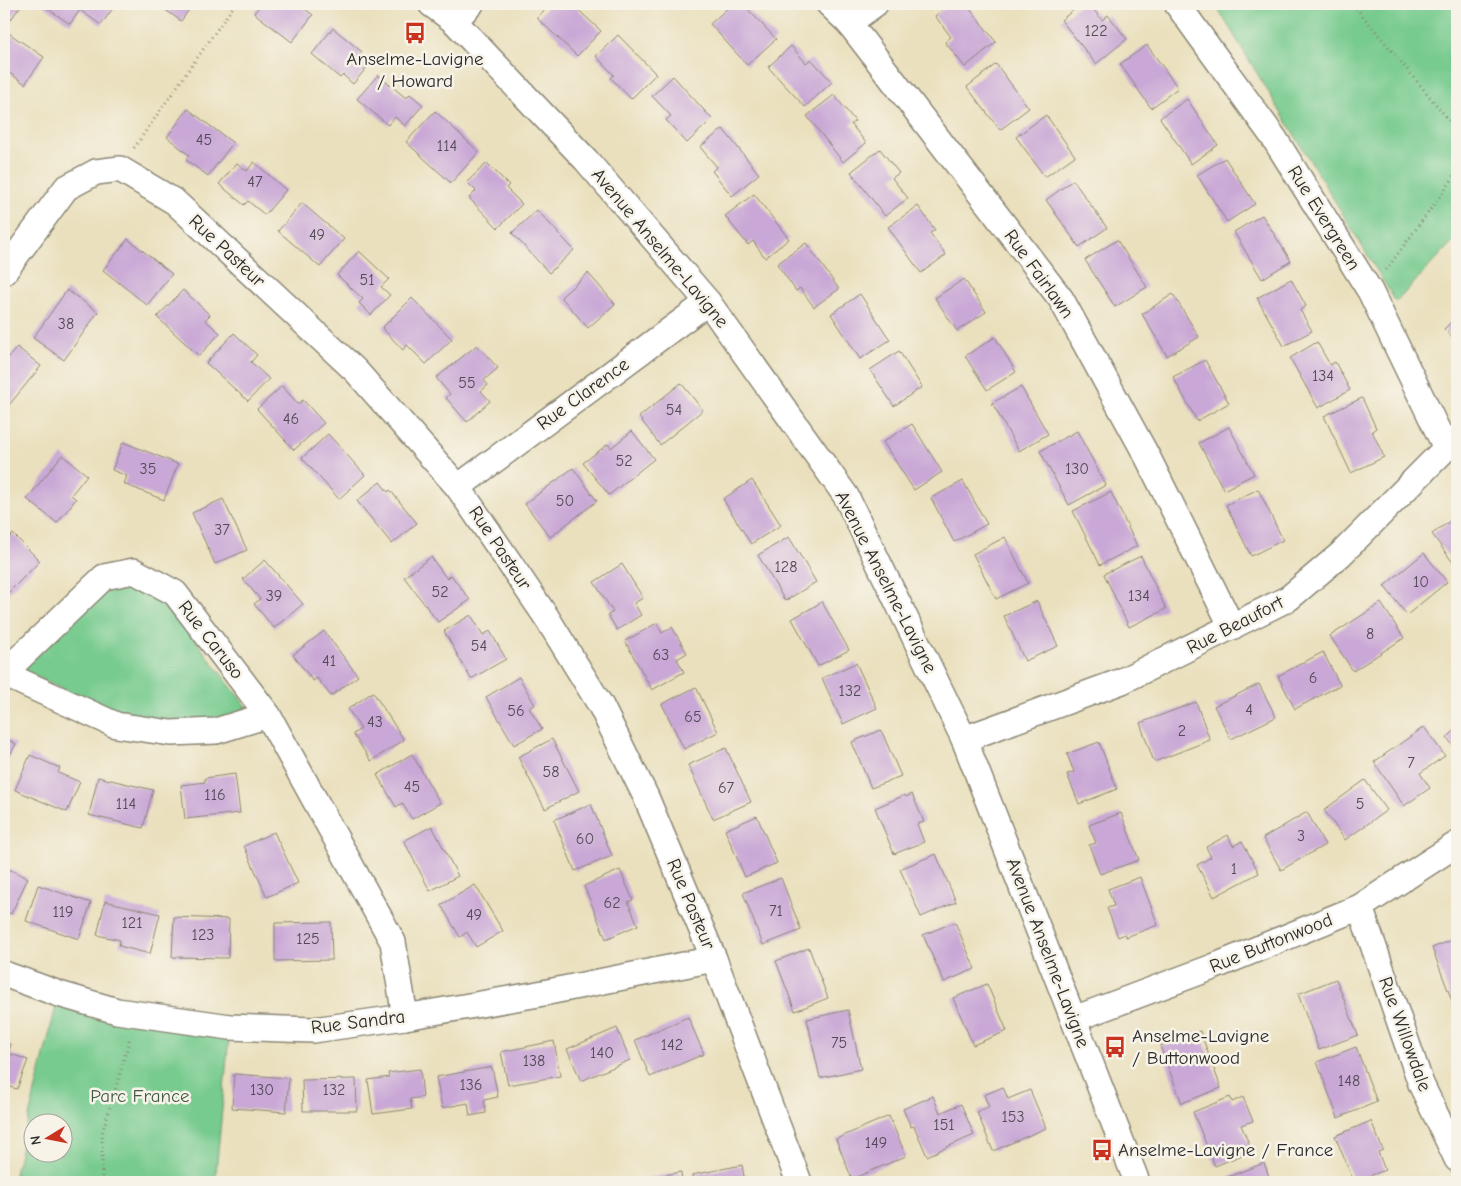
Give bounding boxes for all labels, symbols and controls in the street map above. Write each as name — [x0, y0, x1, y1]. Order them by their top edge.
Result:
bus stop icon: Anselme-Lavigne / Howard — [402, 20, 428, 46]
house number: 122 — [1084, 22, 1108, 40]
place label: Anselme-Lavigne / Howard — [346, 48, 484, 92]
house number: 45 — [196, 131, 212, 149]
house number: 114 — [437, 137, 457, 155]
street label: Rue Evergreen — [1283, 162, 1365, 274]
street label: Avenue Anselme-Lavigne — [587, 164, 733, 332]
house number: 47 — [247, 173, 263, 191]
street label: Rue Pasteur — [184, 210, 270, 292]
street label: Rue Fairlawn — [999, 225, 1079, 323]
house number: 49 — [309, 226, 325, 244]
house number: 51 — [359, 271, 375, 289]
house number: 38 — [58, 315, 74, 333]
street label: Rue Clarence — [533, 353, 633, 435]
house number: 134 — [1312, 367, 1334, 385]
house number: 55 — [458, 374, 476, 392]
house number: 54 — [666, 401, 682, 419]
house number: 46 — [283, 410, 299, 428]
house number: 52 — [615, 452, 633, 470]
house number: 35 — [140, 460, 156, 478]
house number: 130 — [1065, 460, 1089, 478]
street label: Avenue Anselme-Lavigne — [830, 487, 942, 677]
house number: 50 — [556, 492, 574, 510]
street label: Rue Pasteur — [464, 502, 536, 594]
house number: 37 — [214, 521, 230, 539]
house number: 128 — [775, 558, 797, 576]
house number: 10 — [1413, 573, 1429, 591]
house number: 52 — [431, 583, 449, 601]
house number: 39 — [266, 587, 282, 605]
house number: 134 — [1128, 587, 1150, 605]
street label: Rue Beaufort — [1183, 591, 1288, 659]
street label: Rue Caruso — [174, 596, 248, 684]
house number: 8 — [1366, 625, 1374, 643]
house number: 54 — [471, 637, 487, 655]
house number: 63 — [653, 646, 669, 664]
house number: 41 — [322, 652, 336, 670]
house number: 6 — [1309, 669, 1317, 687]
house number: 132 — [839, 682, 861, 700]
house number: 4 — [1245, 701, 1253, 719]
house number: 56 — [507, 702, 525, 720]
house number: 65 — [684, 708, 702, 726]
house number: 43 — [367, 713, 383, 731]
house number: 2 — [1178, 722, 1186, 740]
house number: 7 — [1407, 754, 1415, 772]
house number: 58 — [543, 763, 559, 781]
house number: 45 — [404, 778, 420, 796]
house number: 67 — [718, 779, 735, 797]
house number: 116 — [204, 786, 226, 804]
house number: 114 — [116, 795, 136, 813]
house number: 5 — [1356, 795, 1364, 813]
house number: 3 — [1297, 827, 1305, 845]
house number: 60 — [576, 830, 594, 848]
street label: Rue Pasteur — [662, 855, 720, 953]
street label: Avenue Anselme-Lavigne — [1002, 855, 1094, 1051]
house number: 1 — [1231, 860, 1237, 878]
house number: 62 — [603, 894, 621, 912]
house number: 71 — [769, 902, 783, 920]
house number: 119 — [52, 903, 74, 921]
house number: 49 — [466, 906, 482, 924]
street label: Rue Buttonwood — [1206, 908, 1336, 978]
house number: 121 — [121, 914, 143, 932]
house number: 123 — [192, 926, 214, 944]
house number: 125 — [296, 930, 320, 948]
street label: Rue Willowdale — [1374, 974, 1436, 1094]
street label: Rue Sandra — [310, 1005, 406, 1039]
place label: Anselme-Lavigne / Buttonwood — [1132, 1025, 1269, 1069]
house number: 75 — [831, 1034, 847, 1052]
bus stop icon: Anselme-Lavigne / Buttonwood — [1102, 1034, 1128, 1060]
house number: 142 — [661, 1036, 683, 1054]
house number: 140 — [590, 1044, 614, 1062]
house number: 138 — [523, 1052, 545, 1070]
house number: 148 — [1338, 1072, 1360, 1090]
house number: 136 — [459, 1076, 483, 1094]
house number: 130 — [250, 1081, 274, 1099]
house number: 132 — [323, 1081, 345, 1099]
park label: Parc France — [90, 1085, 190, 1107]
house number: 153 — [1001, 1108, 1025, 1126]
north arrow — [22, 1114, 72, 1164]
house number: 151 — [933, 1116, 955, 1134]
text: N — [27, 1134, 45, 1146]
house number: 149 — [865, 1134, 887, 1152]
bus stop icon: Anselme-Lavigne / France — [1089, 1137, 1115, 1163]
place label: Anselme-Lavigne / France — [1118, 1139, 1333, 1161]

